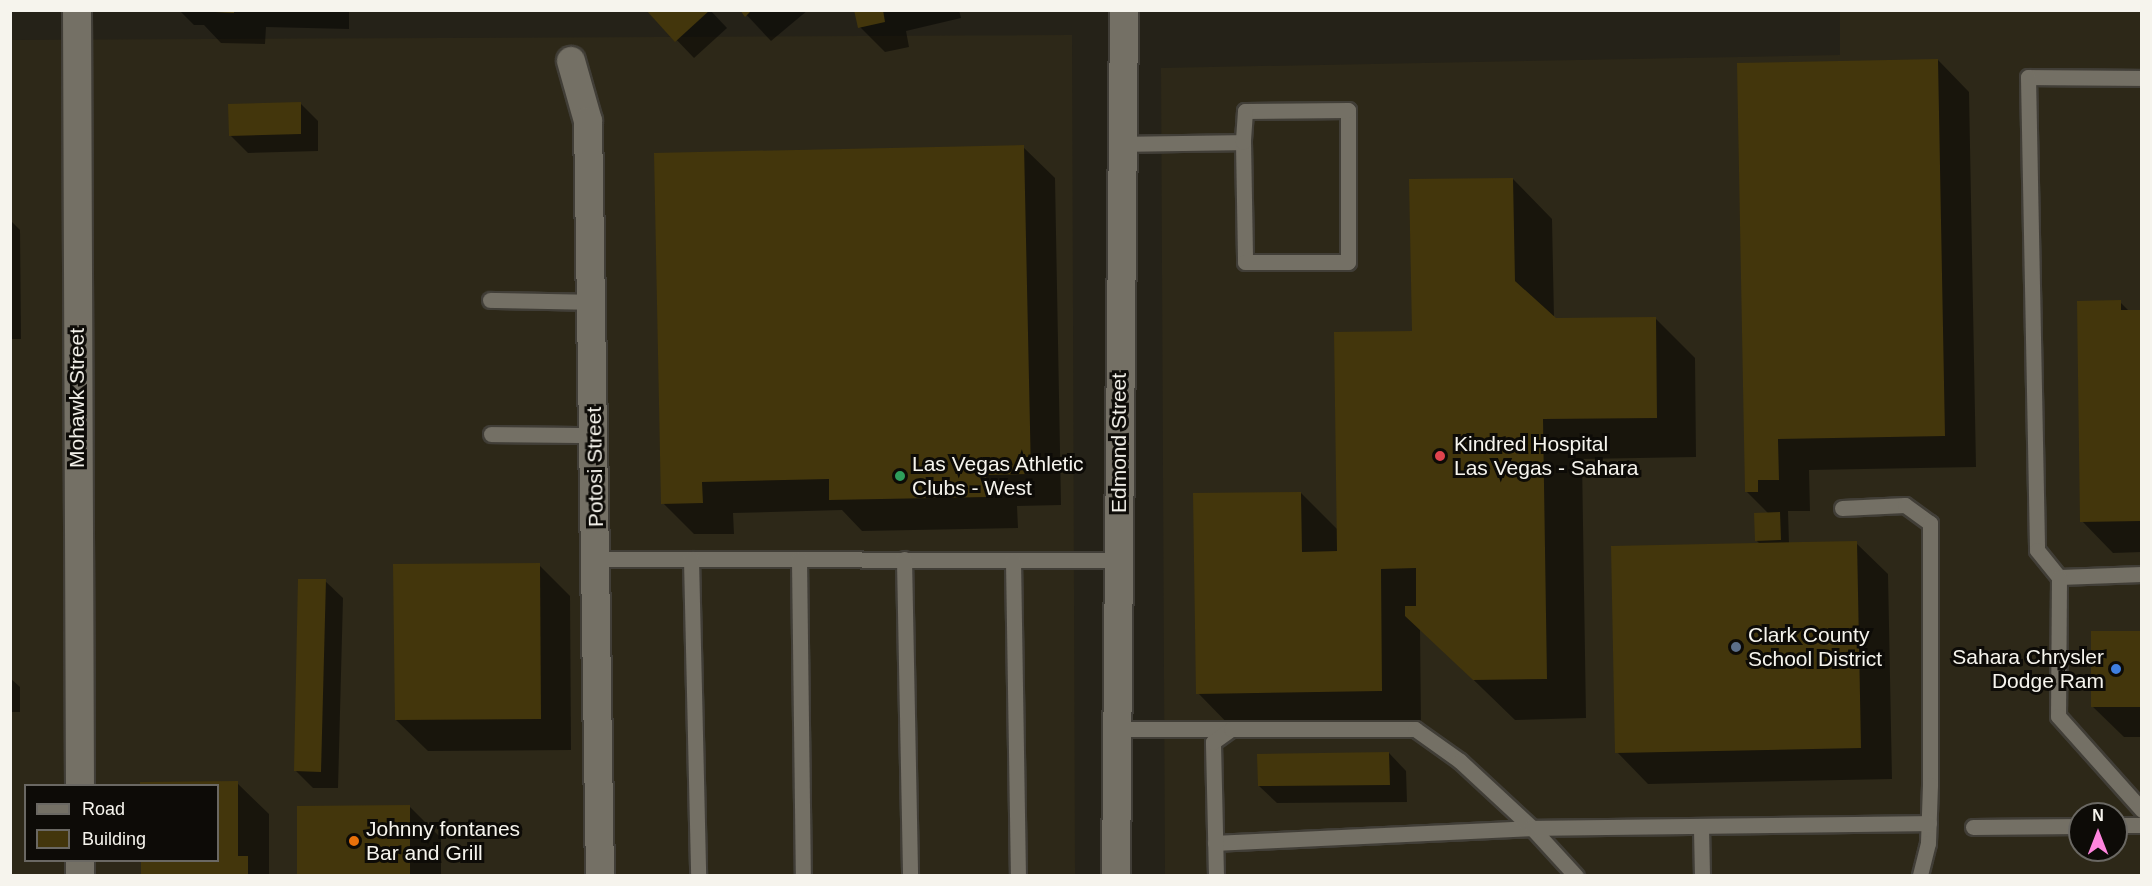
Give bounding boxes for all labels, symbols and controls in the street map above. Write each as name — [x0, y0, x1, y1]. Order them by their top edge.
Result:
street label: Mohawk Street — [64, 328, 90, 468]
street label: Edmond Street — [1106, 373, 1132, 513]
street label: Potosi Street — [581, 407, 609, 527]
place label: Kindred Hospital Las Vegas - Sahara — [1454, 431, 1638, 481]
marker: Kindred Hospital Las Vegas - Sahara — [1431, 447, 1449, 465]
place label: Las Vegas Athletic Clubs - West — [912, 451, 1085, 501]
marker: Las Vegas Athletic Clubs - West — [893, 469, 907, 483]
place label: Clark County School District — [1748, 622, 1882, 672]
marker: Clark County School District — [1729, 640, 1743, 654]
place label: Sahara Chrysler Dodge Ram — [1952, 644, 2104, 694]
marker: Sahara Chrysler Dodge Ram — [2109, 662, 2123, 676]
legend — [24, 784, 219, 862]
text: Road — [82, 799, 125, 819]
north arrow — [2068, 802, 2128, 862]
text: N — [2092, 807, 2104, 824]
place label: Johnny fontanes Bar and Grill — [366, 816, 520, 866]
text: Building — [82, 829, 146, 849]
marker: Johnny fontanes Bar and Grill — [347, 834, 361, 848]

